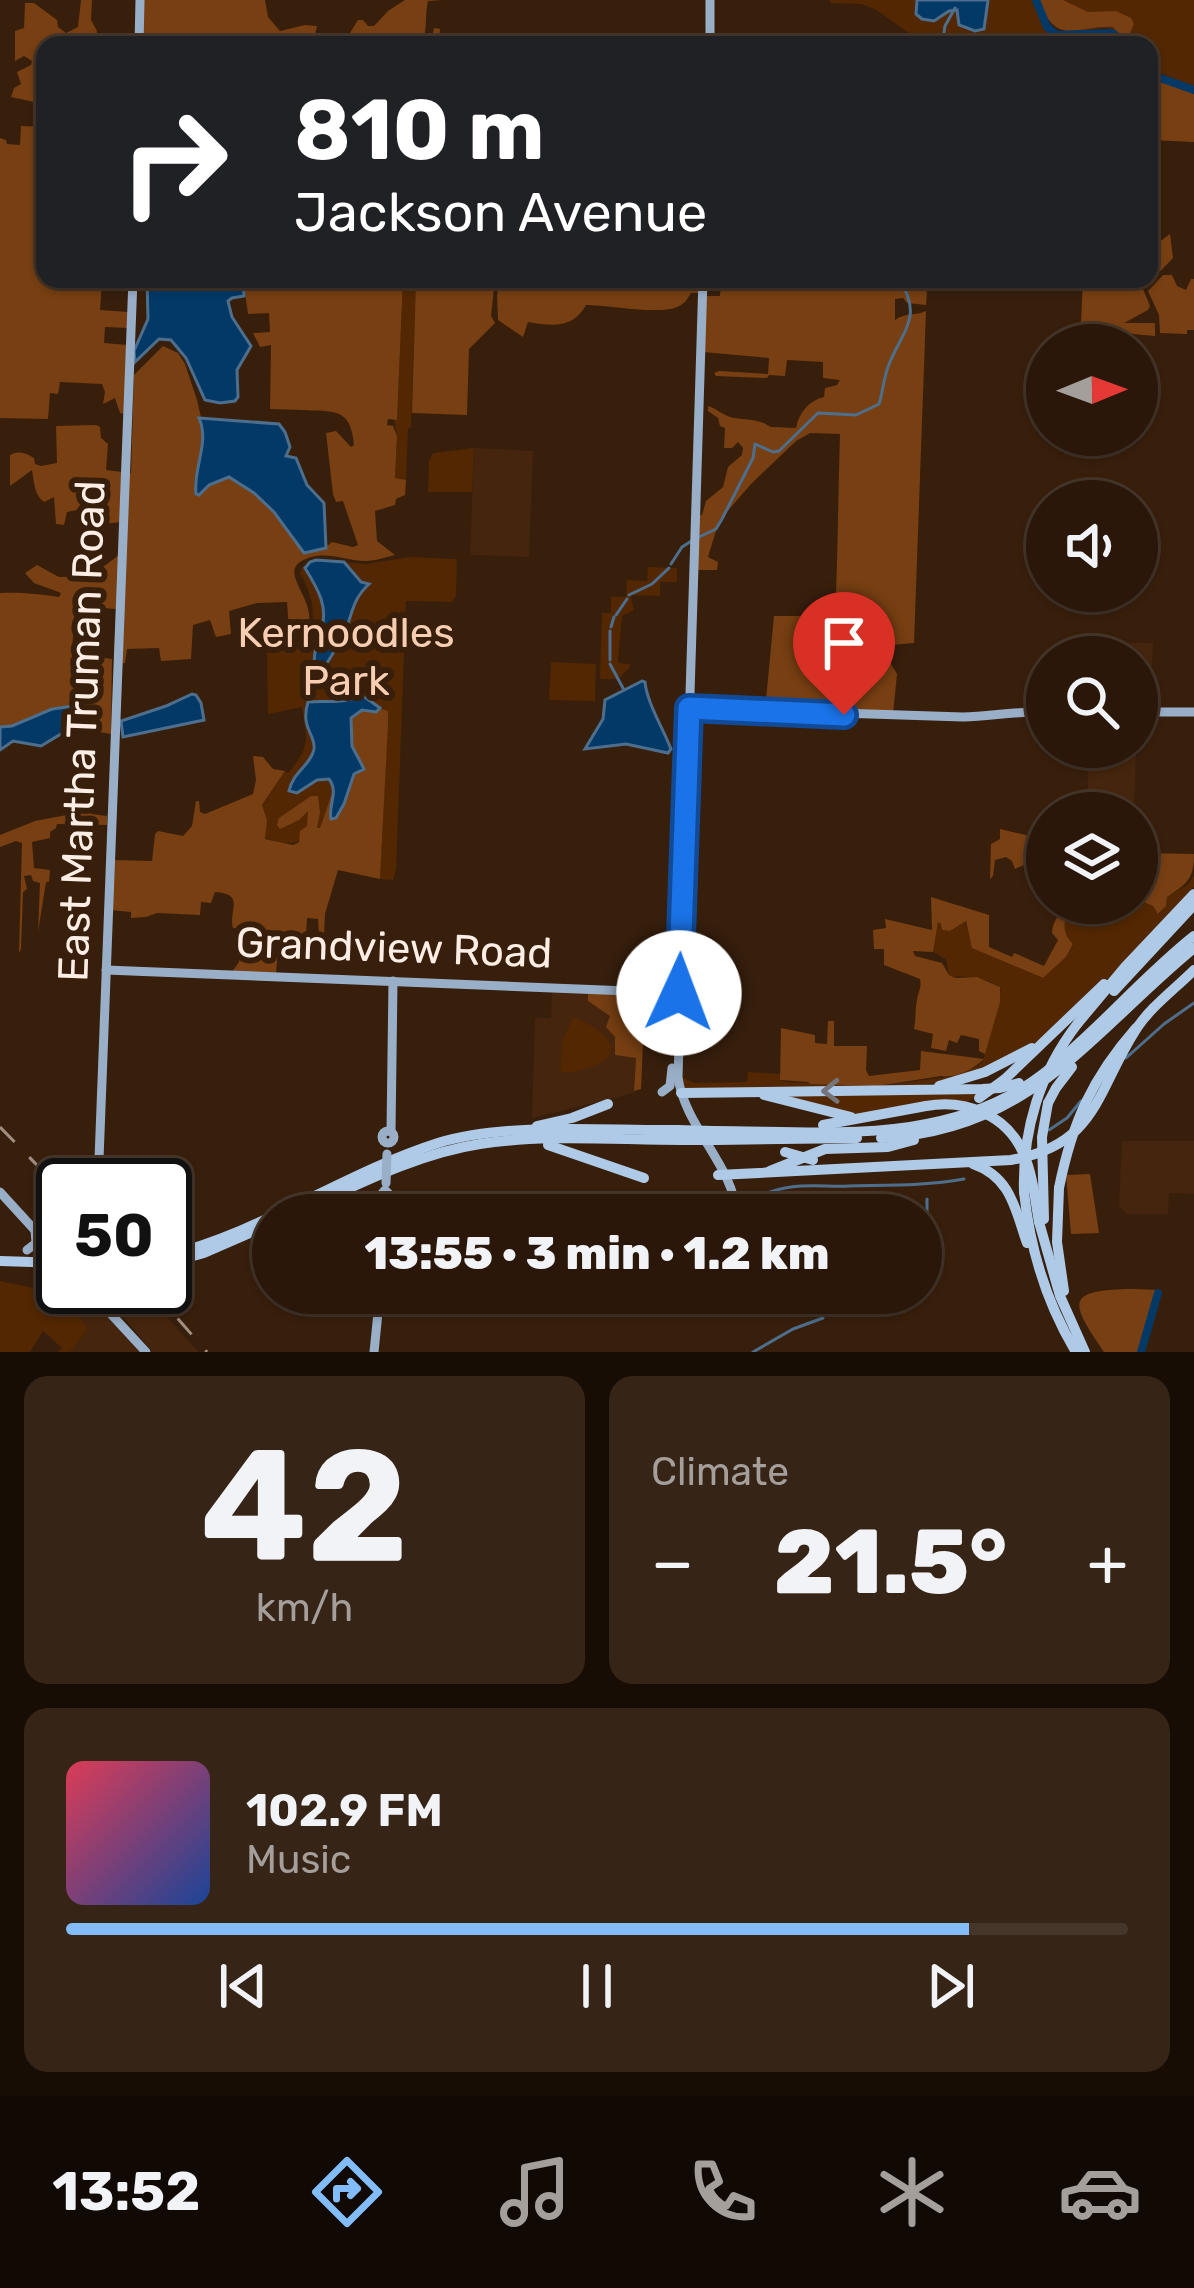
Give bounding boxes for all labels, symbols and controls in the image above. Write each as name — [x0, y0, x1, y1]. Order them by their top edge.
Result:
text: 810 m — [294, 80, 545, 180]
icon: right — [96, 84, 252, 240]
text: Jackson Avenue — [294, 181, 707, 245]
north arrow — [1026, 324, 1158, 456]
map controls — [1026, 324, 1158, 924]
street label: East Martha Truman Road — [48, 479, 116, 983]
button: sound — [1026, 480, 1158, 612]
pin — [793, 592, 895, 715]
park label: Kernoodles Park — [237, 608, 455, 706]
icon: arrive — [811, 610, 877, 676]
button: search — [1026, 636, 1158, 768]
button: layers — [1026, 792, 1158, 924]
street label: Grandview Road — [235, 917, 553, 979]
position arrow — [616, 930, 742, 1056]
one-way arrow — [821, 1077, 840, 1103]
speed limit sign: 50 — [36, 1158, 192, 1314]
text: 13:55 · 3 min · 1.2 km — [365, 1227, 829, 1280]
text: 42 — [201, 1414, 408, 1599]
text: Climate — [651, 1449, 789, 1495]
text: 21.5° — [774, 1509, 1007, 1616]
text: − — [651, 1523, 694, 1602]
text: + — [1087, 1523, 1128, 1602]
text: km/h — [256, 1585, 353, 1631]
text: 102.9 FM — [246, 1784, 443, 1837]
text: Music — [246, 1837, 351, 1883]
icon: previous — [210, 1953, 276, 2019]
icon: pause — [564, 1953, 630, 2019]
icon: next — [918, 1953, 984, 2019]
icon: directions — [305, 2150, 389, 2234]
icon: music — [493, 2150, 577, 2234]
icon: phone — [681, 2150, 765, 2234]
icon: climate — [870, 2150, 954, 2234]
icon: car — [1058, 2150, 1142, 2234]
text: 13:52 — [52, 2160, 200, 2224]

